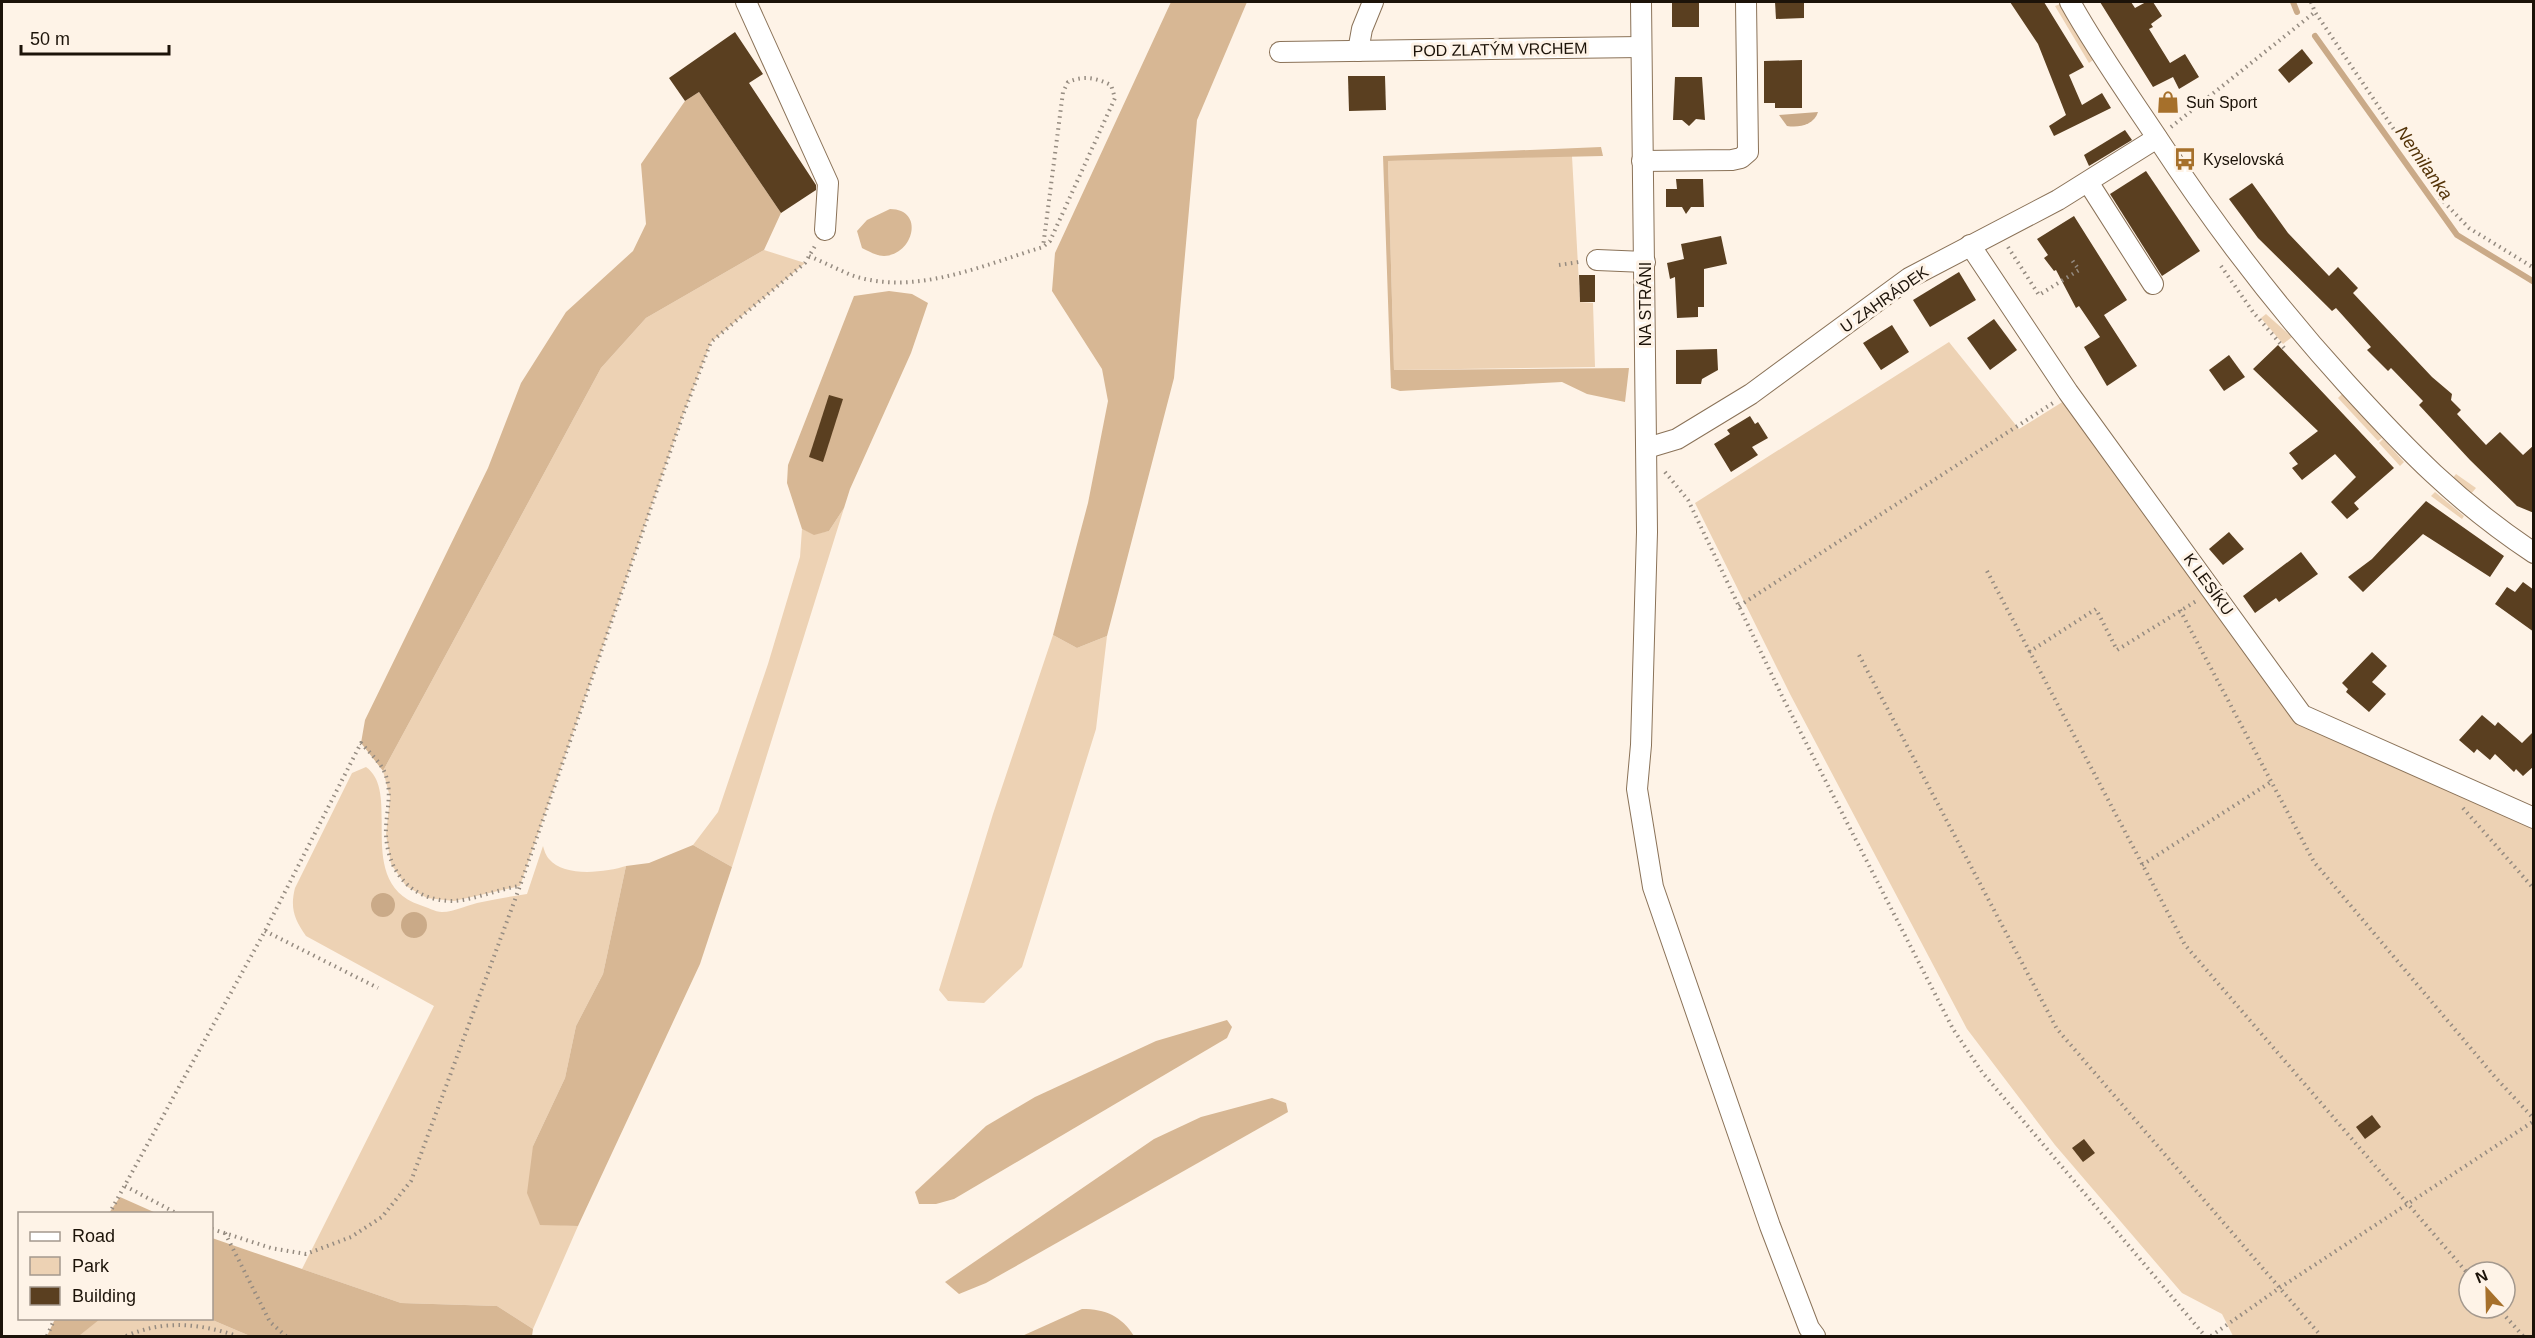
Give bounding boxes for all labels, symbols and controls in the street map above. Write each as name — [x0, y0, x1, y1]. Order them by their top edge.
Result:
scale bar — [21, 18, 170, 56]
text: 50 m — [30, 29, 70, 49]
street label: POD ZLATÝM VRCHEM — [1412, 38, 1588, 60]
shop icon: Sun Sport — [2155, 89, 2181, 115]
place label: Sun Sport — [2186, 94, 2258, 111]
water label: Nemilanka — [2391, 122, 2457, 204]
bus stop icon: Kyselovská — [2172, 146, 2198, 172]
place label: Kyselovská — [2203, 151, 2284, 168]
street label: NA STRÁNI — [1636, 262, 1654, 346]
street label: U ZAHRÁDEK — [1837, 262, 1932, 336]
street label: K LESÍKU — [2181, 550, 2237, 618]
legend — [18, 1212, 213, 1320]
text: Road — [72, 1226, 115, 1246]
text: Park — [72, 1256, 110, 1276]
north arrow — [2457, 1260, 2517, 1320]
text: N — [2473, 1267, 2490, 1287]
text: Building — [72, 1286, 136, 1306]

